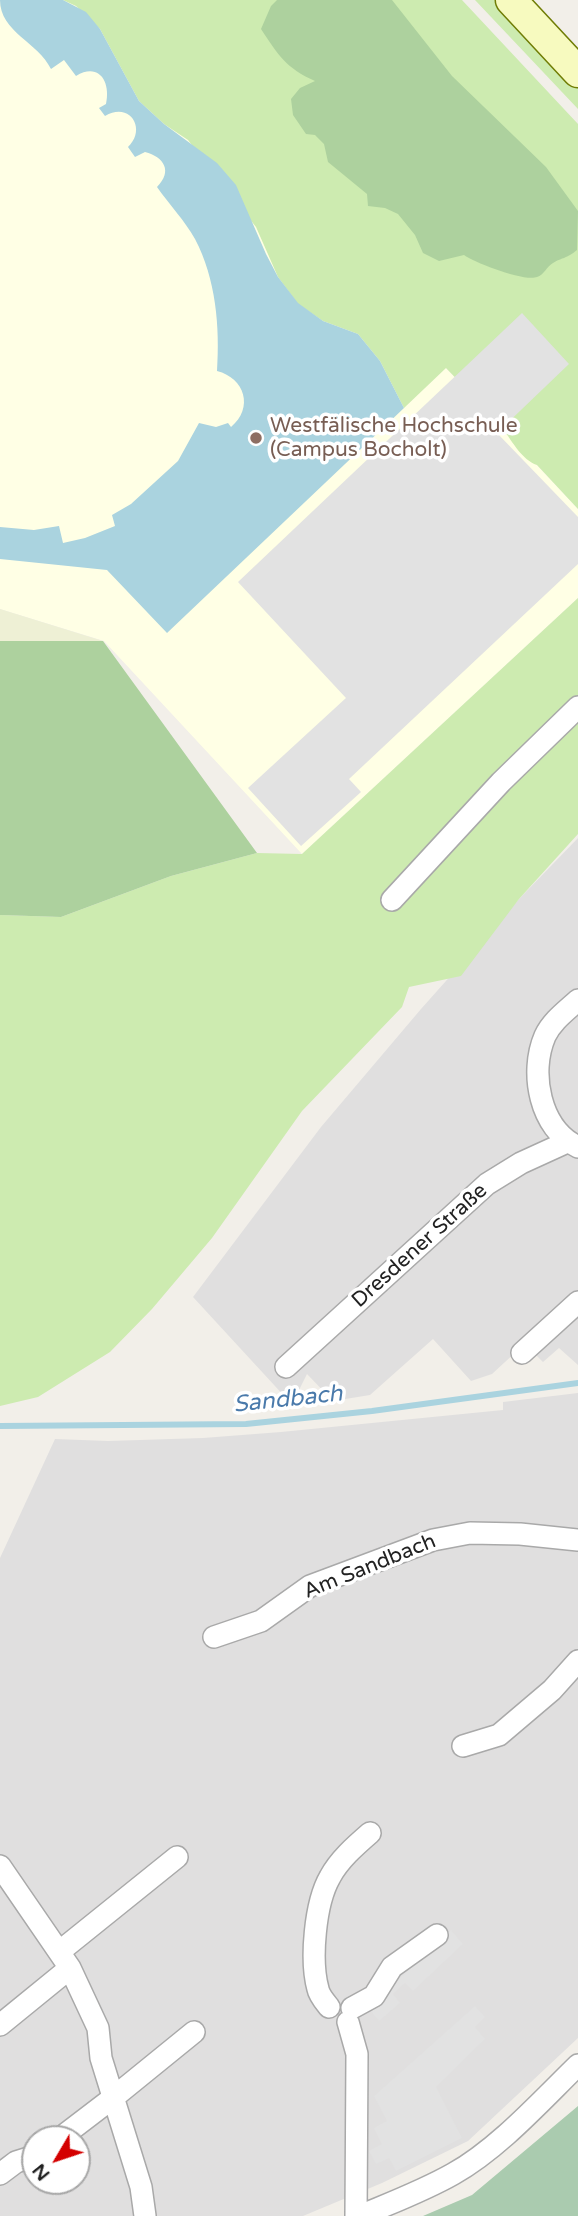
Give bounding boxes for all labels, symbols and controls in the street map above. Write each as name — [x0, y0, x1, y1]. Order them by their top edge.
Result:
place label: Westfälische Hochschule (Campus Bocholt) — [270, 413, 518, 463]
marker: Westfälische Hochschule (Campus Bocholt) — [248, 430, 264, 446]
street label: Dresdener Straße — [347, 1179, 493, 1313]
water label: Sandbach — [232, 1381, 344, 1419]
street label: Am Sandbach — [300, 1529, 440, 1605]
north arrow — [21, 2125, 91, 2195]
text: N — [28, 2159, 55, 2185]

